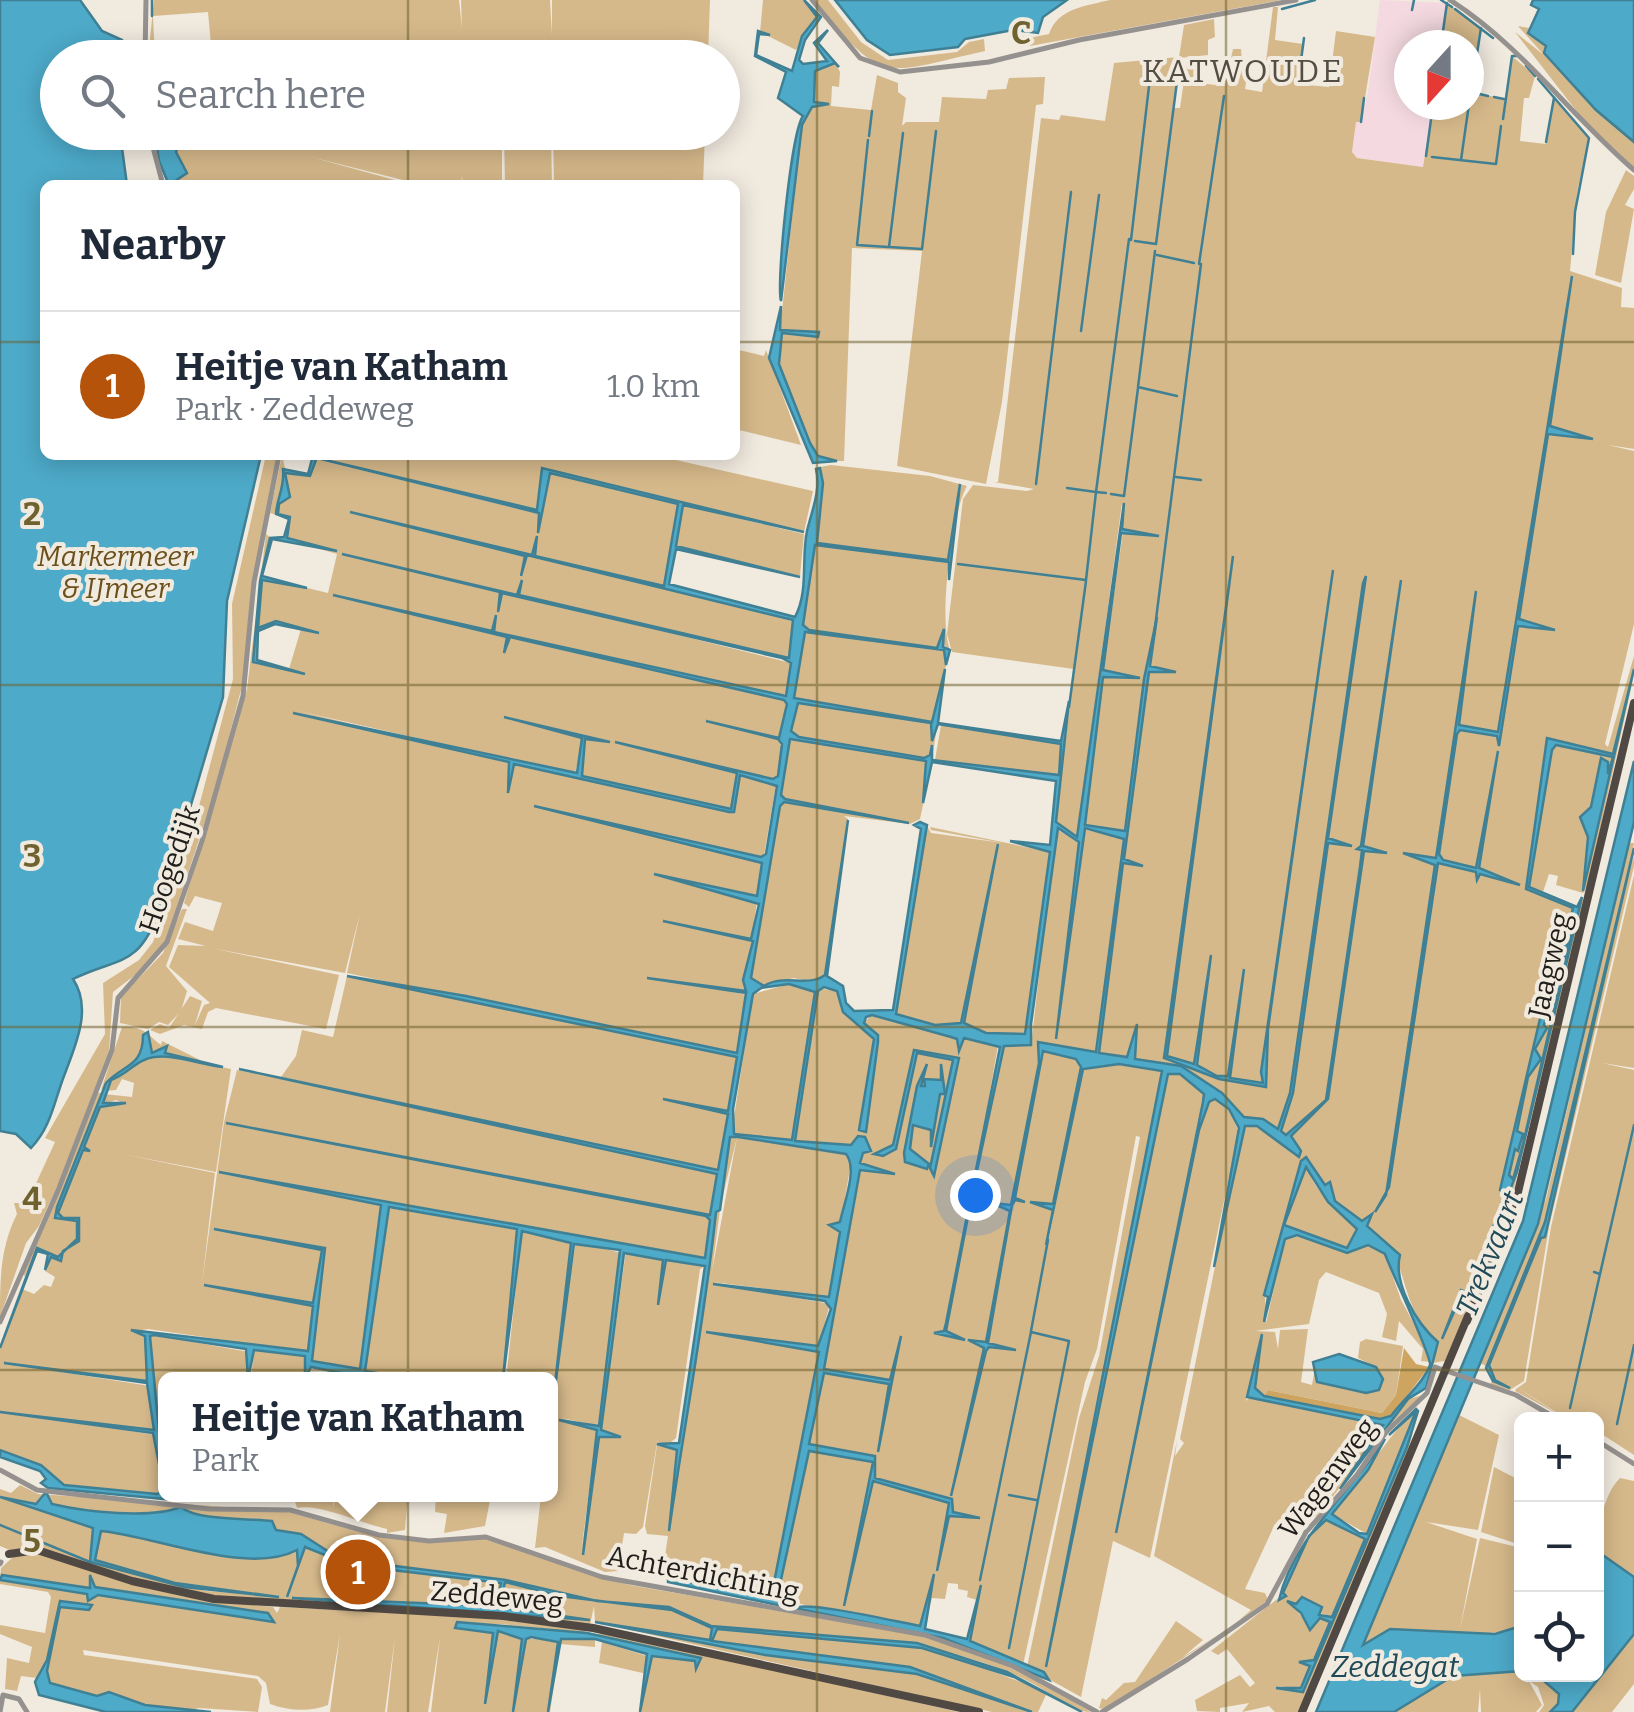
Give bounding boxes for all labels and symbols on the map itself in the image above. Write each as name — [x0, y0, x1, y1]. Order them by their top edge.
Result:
text: C — [1011, 14, 1031, 52]
north arrow — [1394, 30, 1484, 120]
district label: KATWOUDE — [1142, 52, 1344, 90]
text: 2 — [23, 495, 41, 533]
park label: Markermeer & IJmeer — [37, 540, 195, 605]
street label: Hoogedijk — [132, 801, 207, 937]
text: 3 — [23, 837, 41, 875]
street label: Jaagweg — [1521, 909, 1578, 1022]
your location — [950, 1170, 1001, 1221]
text: 4 — [22, 1180, 42, 1218]
water label: Trekvaart — [1449, 1186, 1531, 1322]
street label: Wagenweg — [1271, 1412, 1383, 1545]
text: 5 — [23, 1522, 41, 1560]
pin: 1 — [326, 1534, 390, 1610]
street label: Achterdichting — [604, 1539, 802, 1608]
street label: Zeddeweg — [429, 1574, 565, 1619]
water label: Zeddegat — [1331, 1649, 1459, 1685]

